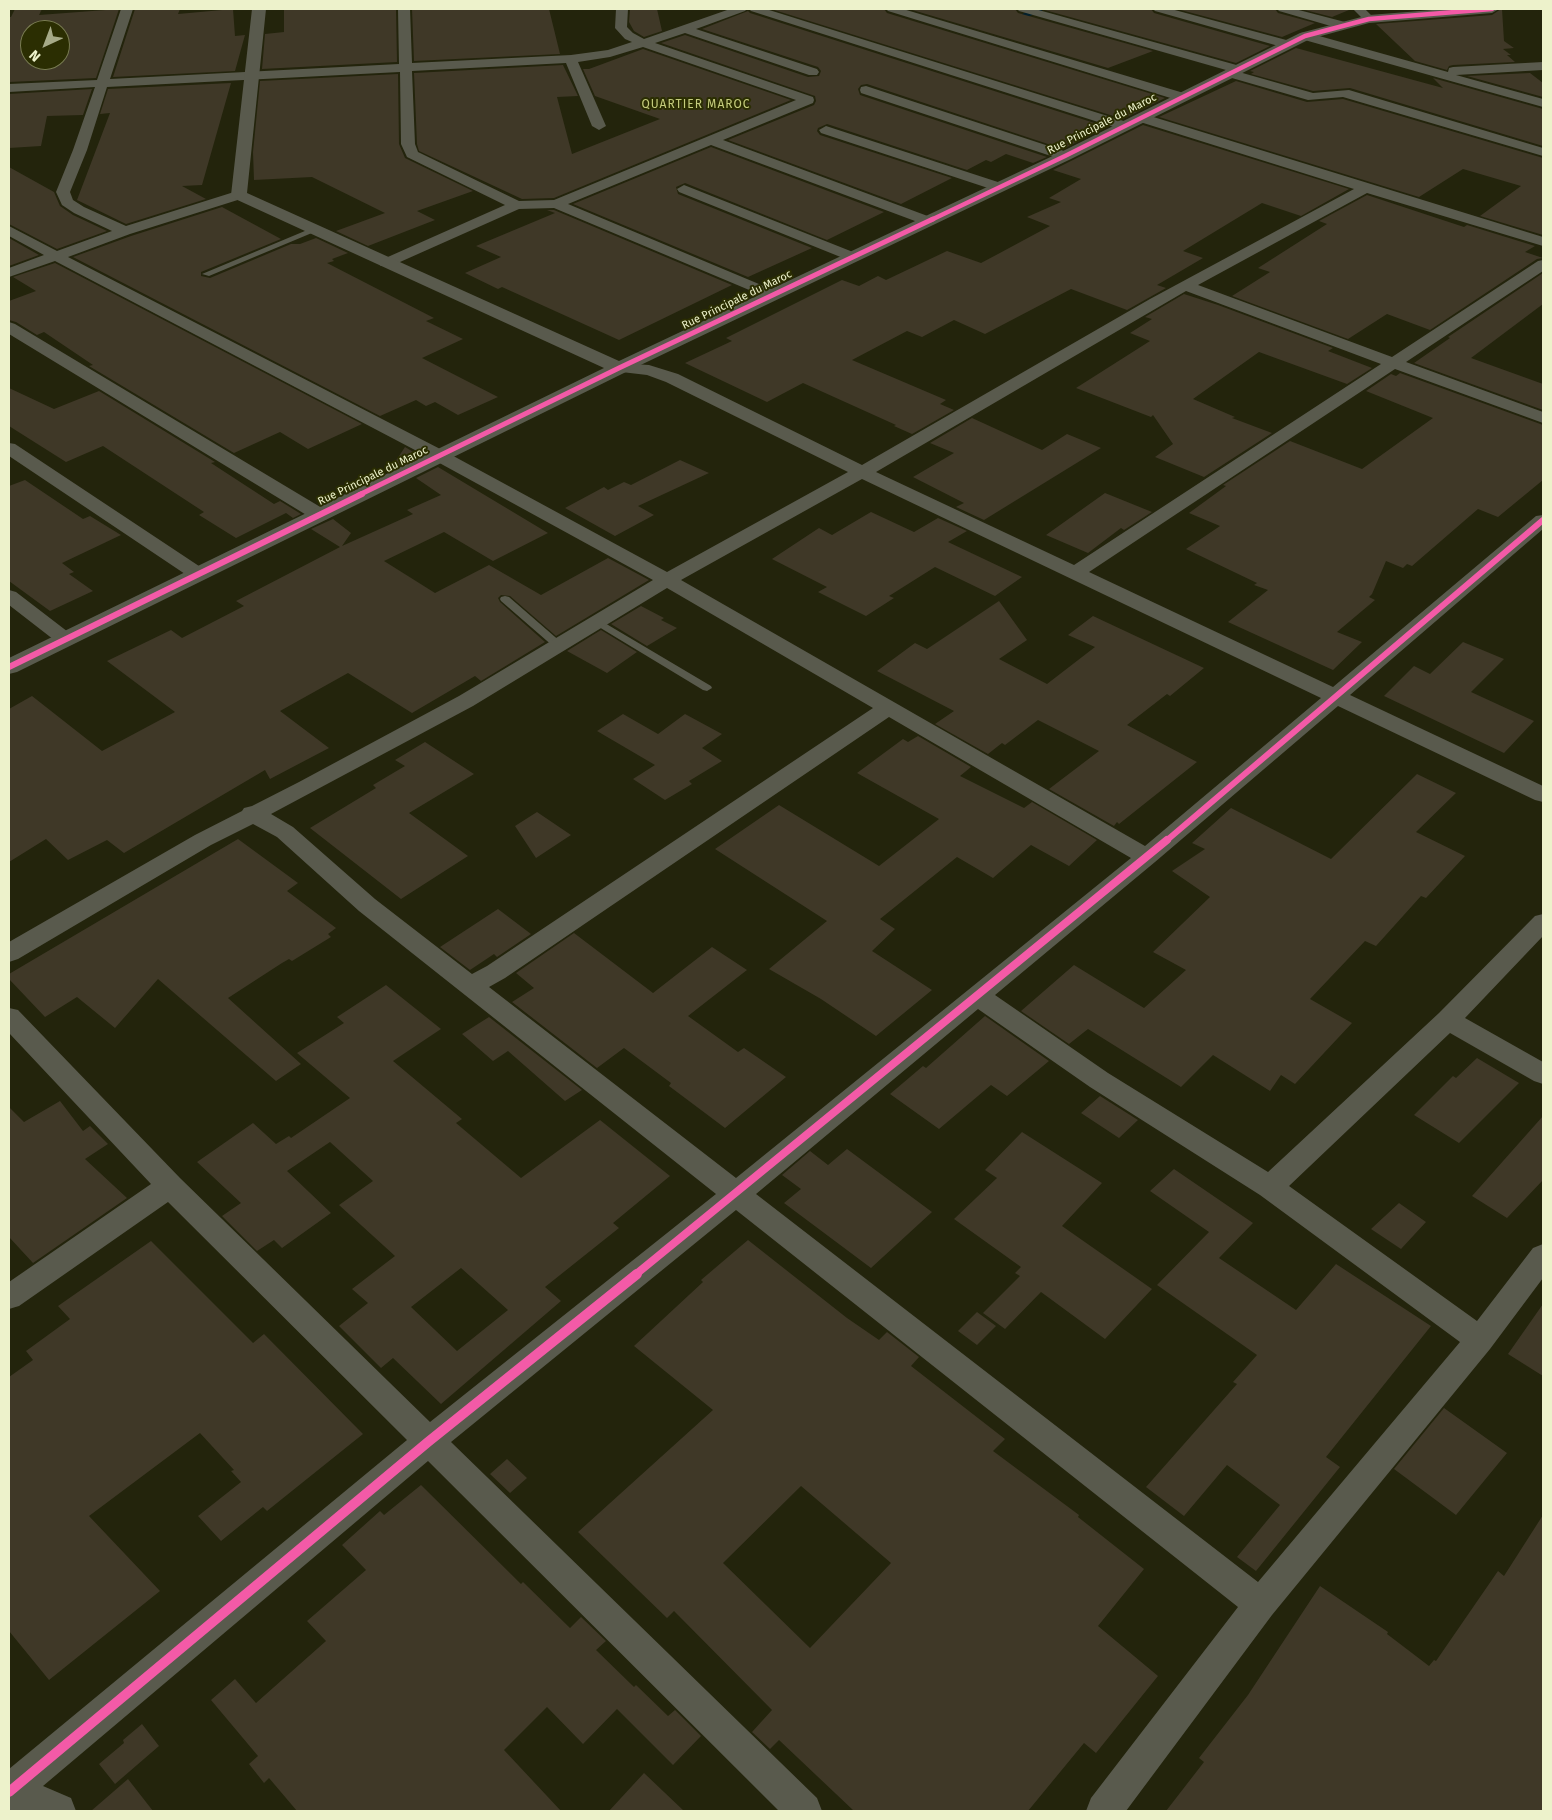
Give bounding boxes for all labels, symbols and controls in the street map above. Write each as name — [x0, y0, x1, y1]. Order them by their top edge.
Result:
north arrow — [20, 20, 70, 70]
text: N — [26, 46, 44, 65]
street label: Rue Principale du Maroc — [1045, 91, 1159, 157]
district label: QUARTIER MAROC — [640, 98, 752, 112]
street label: Rue Principale du Maroc — [680, 268, 794, 332]
street label: Rue Principale du Maroc — [316, 444, 430, 508]

